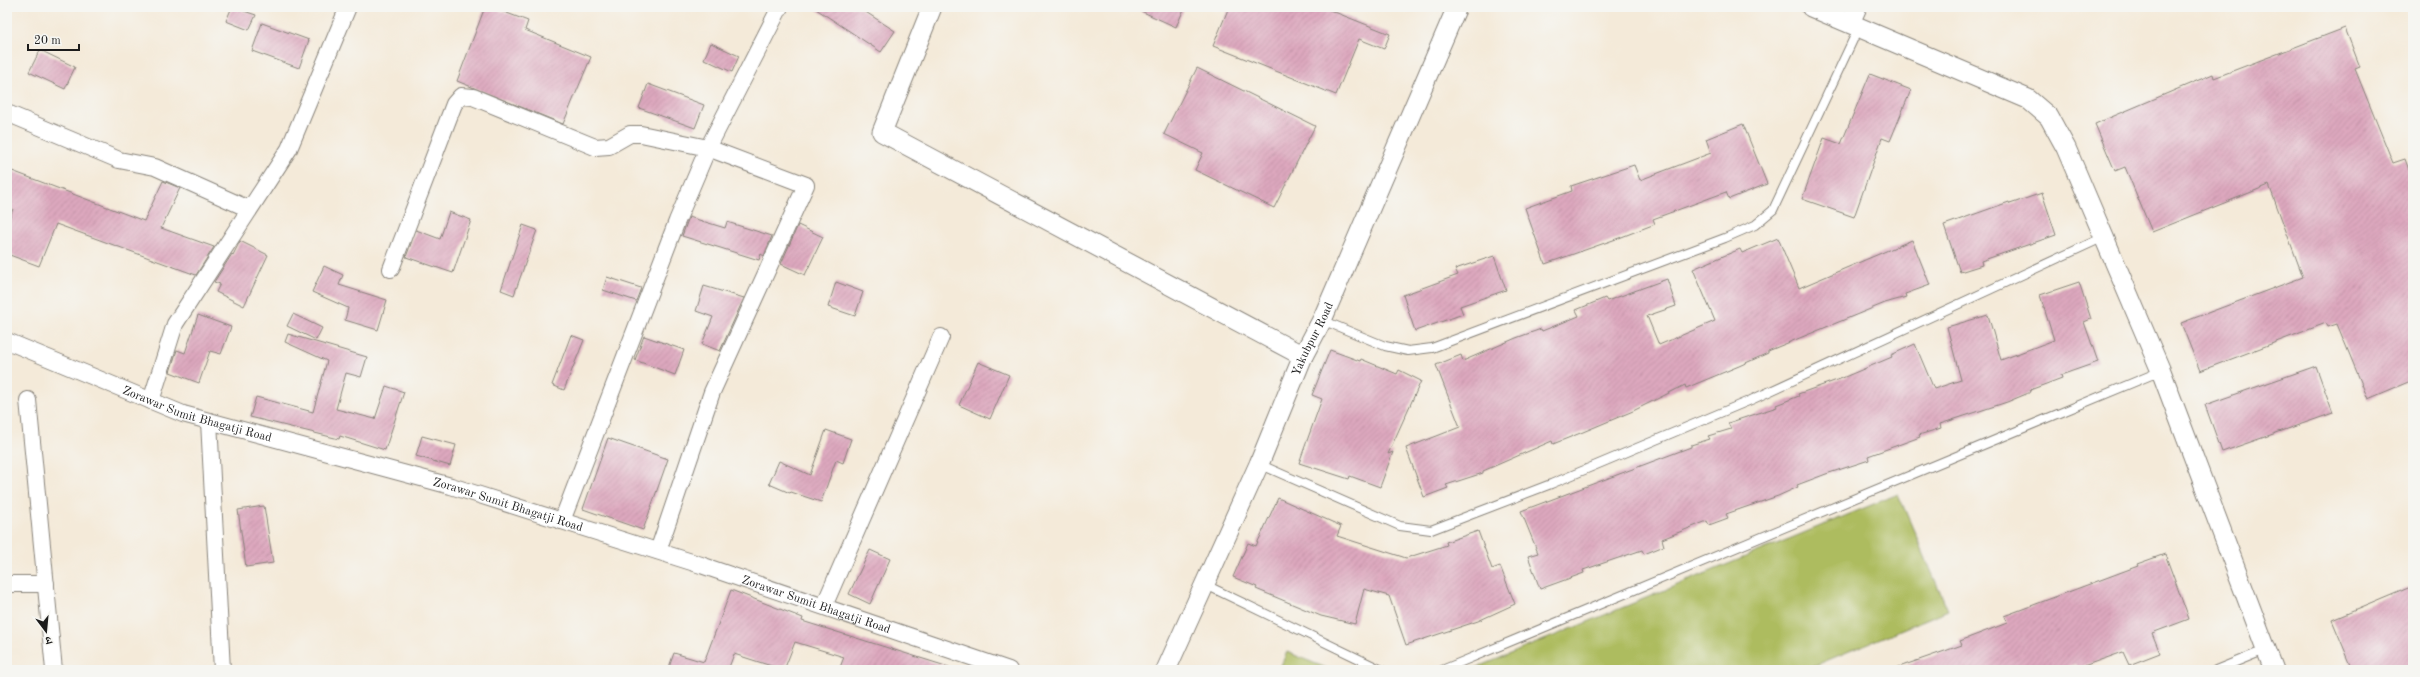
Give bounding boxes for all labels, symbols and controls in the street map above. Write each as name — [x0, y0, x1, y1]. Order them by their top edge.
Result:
scale bar — [28, 26, 79, 52]
text: 20 m — [34, 35, 61, 47]
street label: Yakubpur Road — [1291, 301, 1336, 378]
street label: Zorawar Sumit Bhagatji Road — [121, 385, 273, 445]
street label: Zorawar Sumit Bhagatji Road — [432, 476, 584, 534]
street label: Zorawar Sumit Bhagatji Road — [740, 574, 892, 636]
north arrow — [26, 611, 66, 651]
text: उ — [43, 633, 54, 646]

